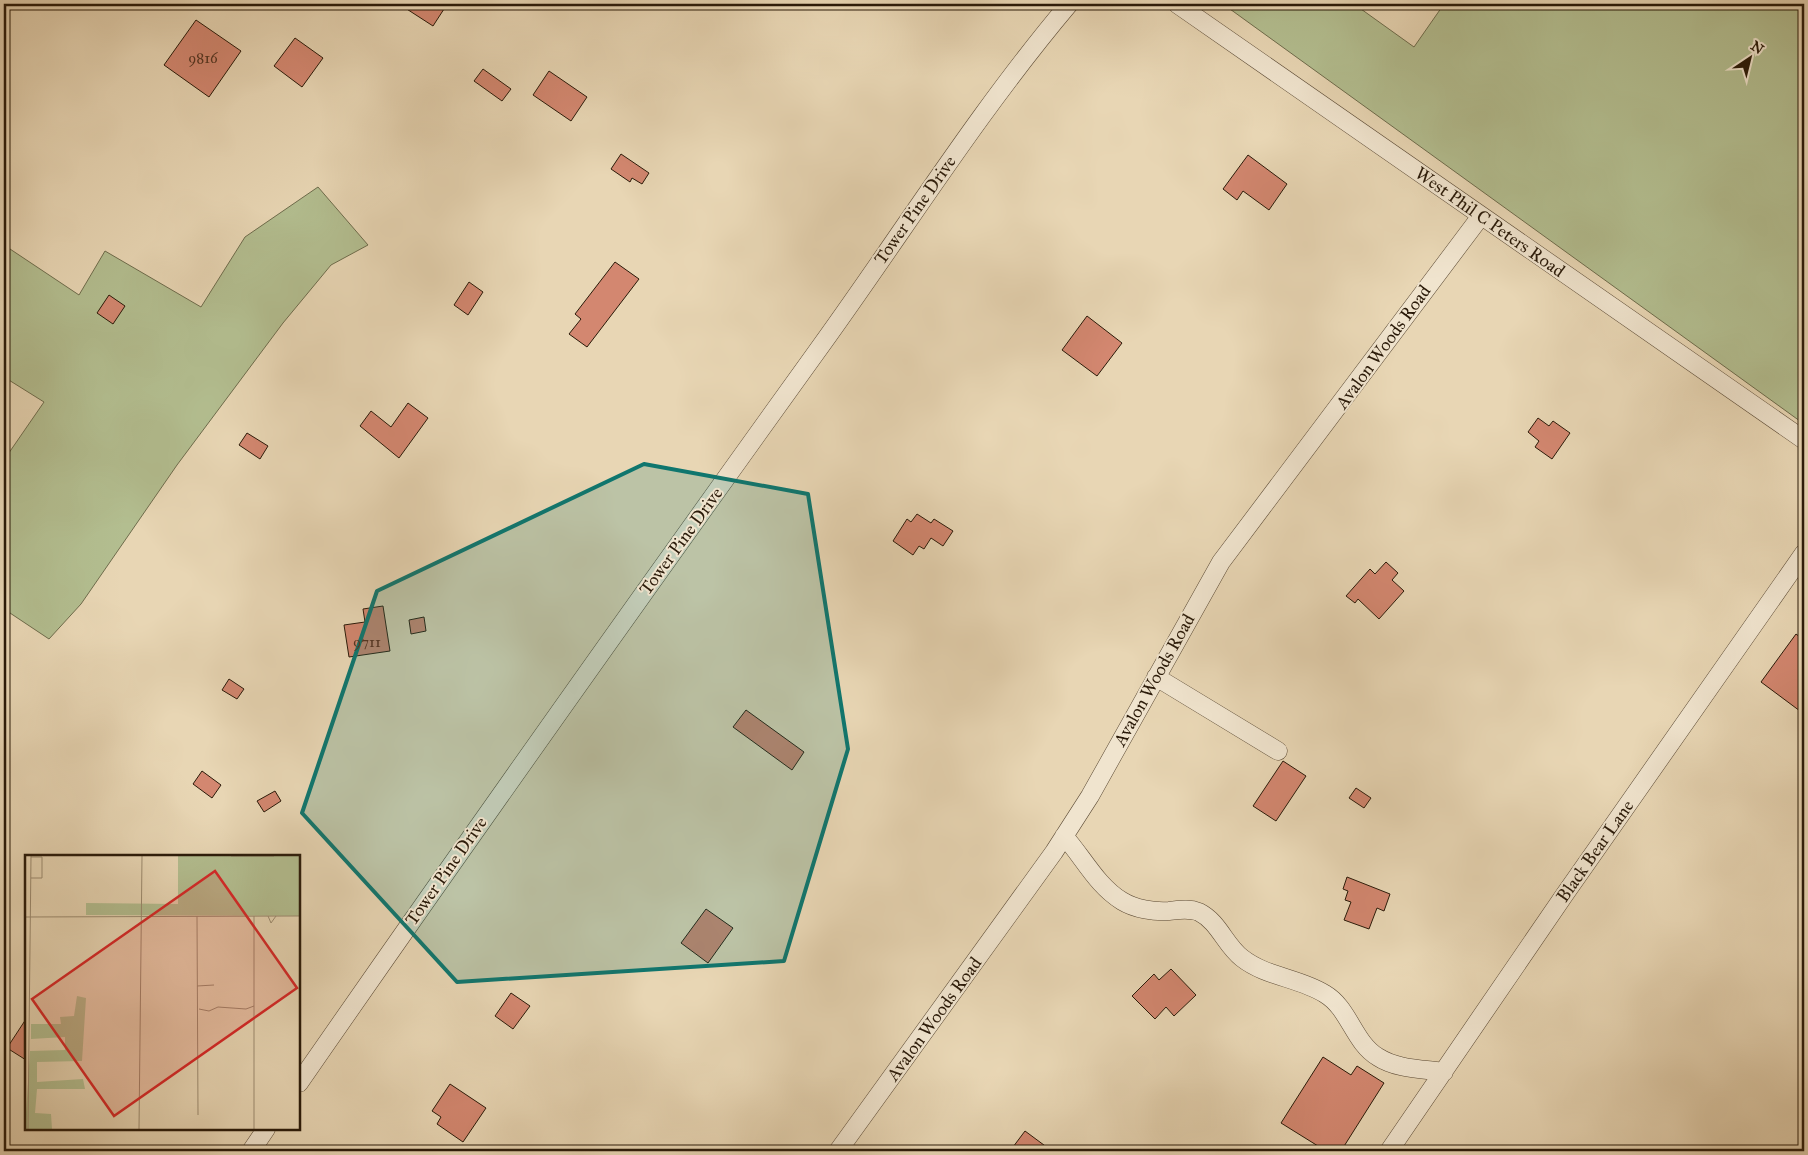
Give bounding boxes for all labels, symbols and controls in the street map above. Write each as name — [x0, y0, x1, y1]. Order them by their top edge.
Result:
north arrow — [1726, 32, 1776, 82]
text: N — [1747, 37, 1767, 58]
house number: 9816 — [188, 49, 219, 67]
street label: Tower Pine Drive — [869, 151, 961, 269]
street label: West Phil C Peters Road — [1411, 162, 1569, 282]
street label: Avalon Woods Road — [1330, 281, 1435, 414]
street label: Tower Pine Drive — [635, 483, 727, 599]
street label: Avalon Woods Road — [1108, 610, 1199, 751]
house number: 9711 — [353, 633, 381, 651]
street label: Black Bear Lane — [1552, 796, 1638, 906]
street label: Tower Pine Drive — [400, 812, 492, 930]
inset map — [25, 855, 300, 1130]
street label: Avalon Woods Road — [881, 953, 986, 1086]

